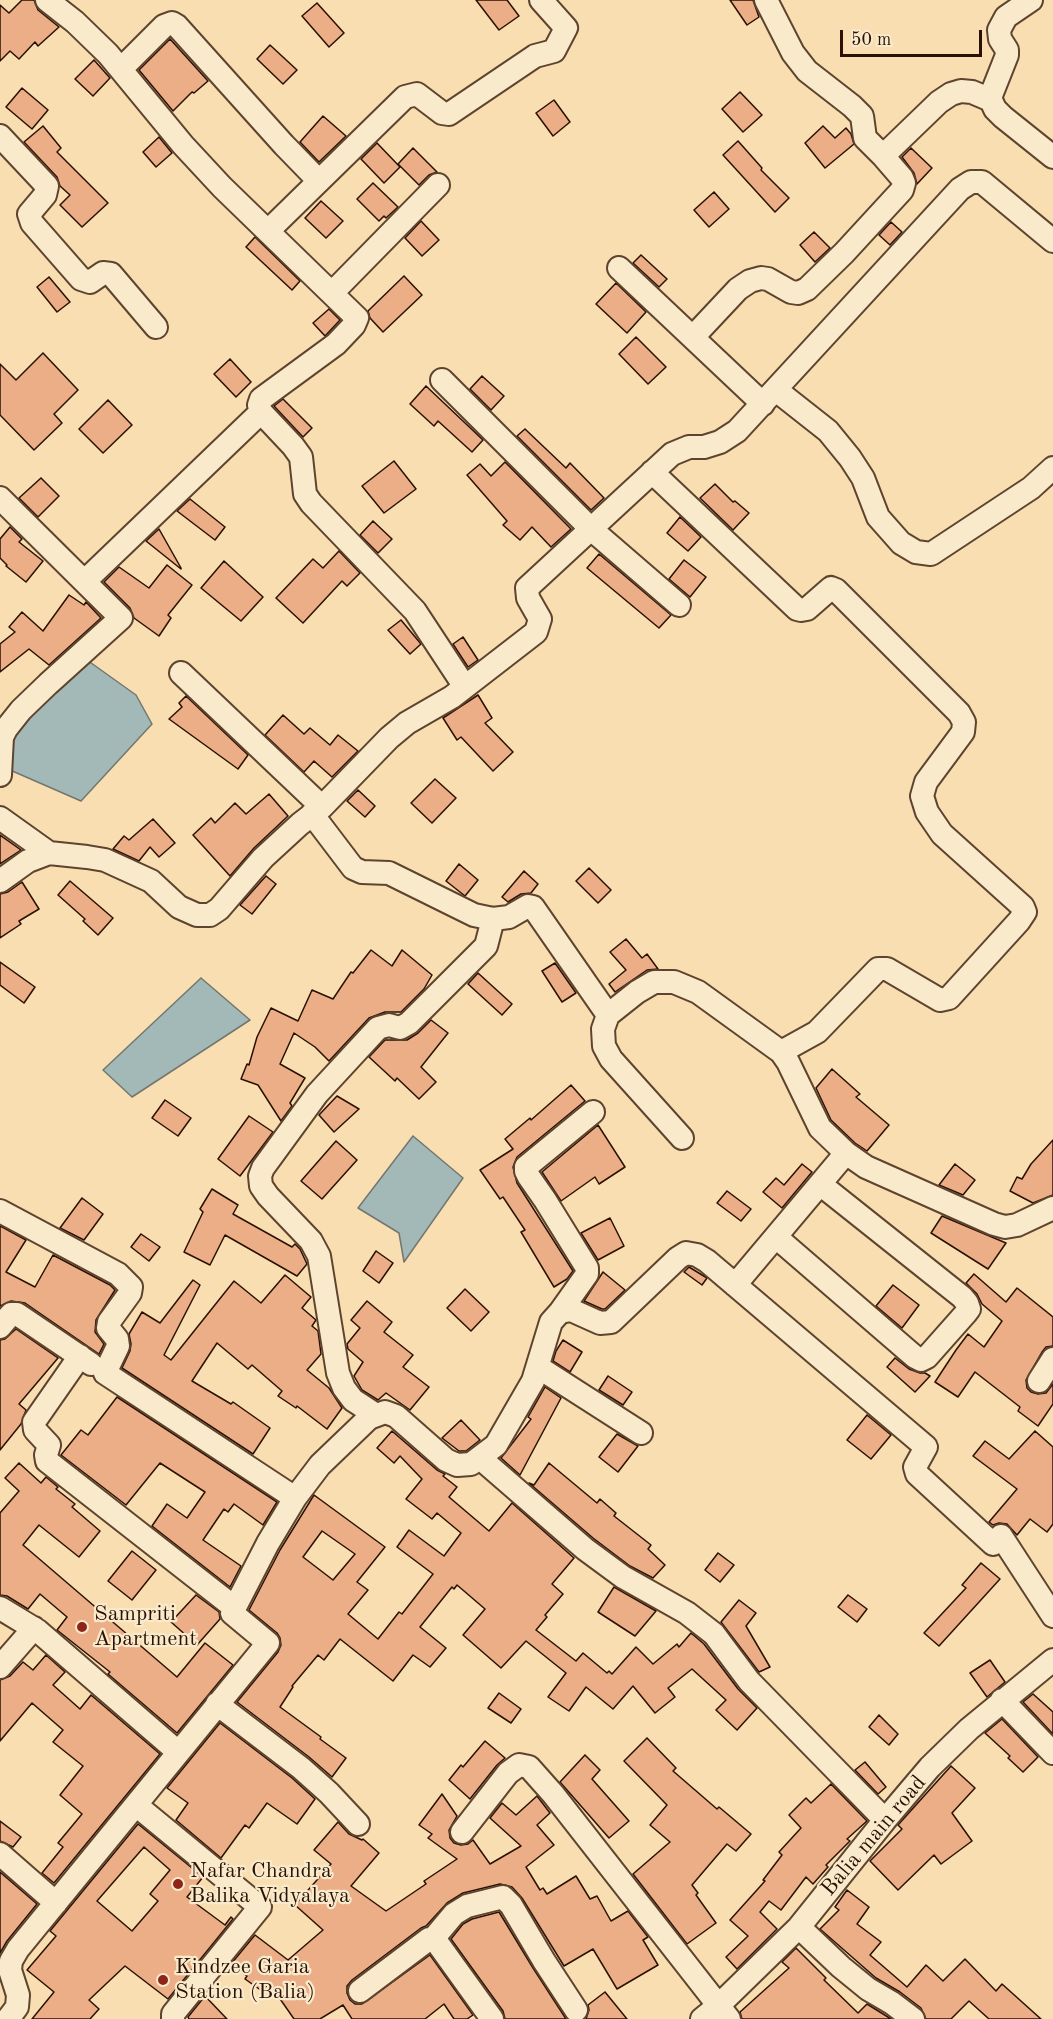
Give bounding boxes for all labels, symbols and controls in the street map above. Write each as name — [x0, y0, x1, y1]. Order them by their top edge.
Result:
scale bar — [843, 18, 986, 56]
text: 50 m — [851, 31, 891, 49]
place label: Sampriti Apartment — [94, 1601, 197, 1652]
marker: Sampriti Apartment — [75, 1620, 89, 1634]
street label: Balia main road — [816, 1770, 932, 1902]
place label: Nafar Chandra Balika Vidyalaya — [190, 1858, 350, 1910]
marker: Nafar Chandra Balika Vidyalaya — [171, 1877, 185, 1891]
place label: Kindzee Garia Station (Balia) — [175, 1954, 315, 2006]
marker: Kindzee Garia Station (Balia) — [156, 1973, 170, 1987]

